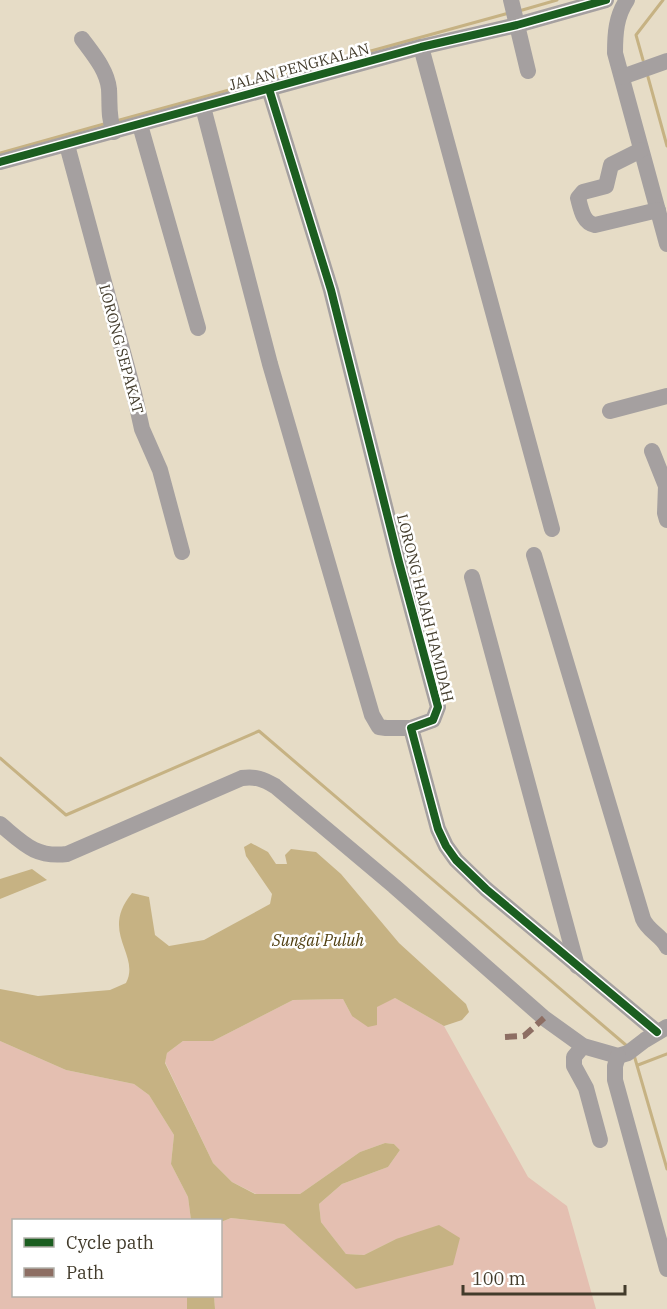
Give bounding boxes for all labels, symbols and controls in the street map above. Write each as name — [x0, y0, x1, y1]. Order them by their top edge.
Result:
street label: JALAN PENGKALAN — [227, 39, 371, 94]
street label: LORONG SEPAKAT — [95, 282, 148, 416]
street label: LORONG HAJAH HAMIDAH — [393, 512, 458, 704]
water label: Sungai Puluh — [271, 930, 364, 950]
legend — [12, 1219, 222, 1297]
text: Cycle path — [66, 1231, 154, 1254]
scale bar — [463, 1258, 625, 1296]
text: Path — [66, 1261, 104, 1284]
text: 100 m — [472, 1267, 526, 1290]

